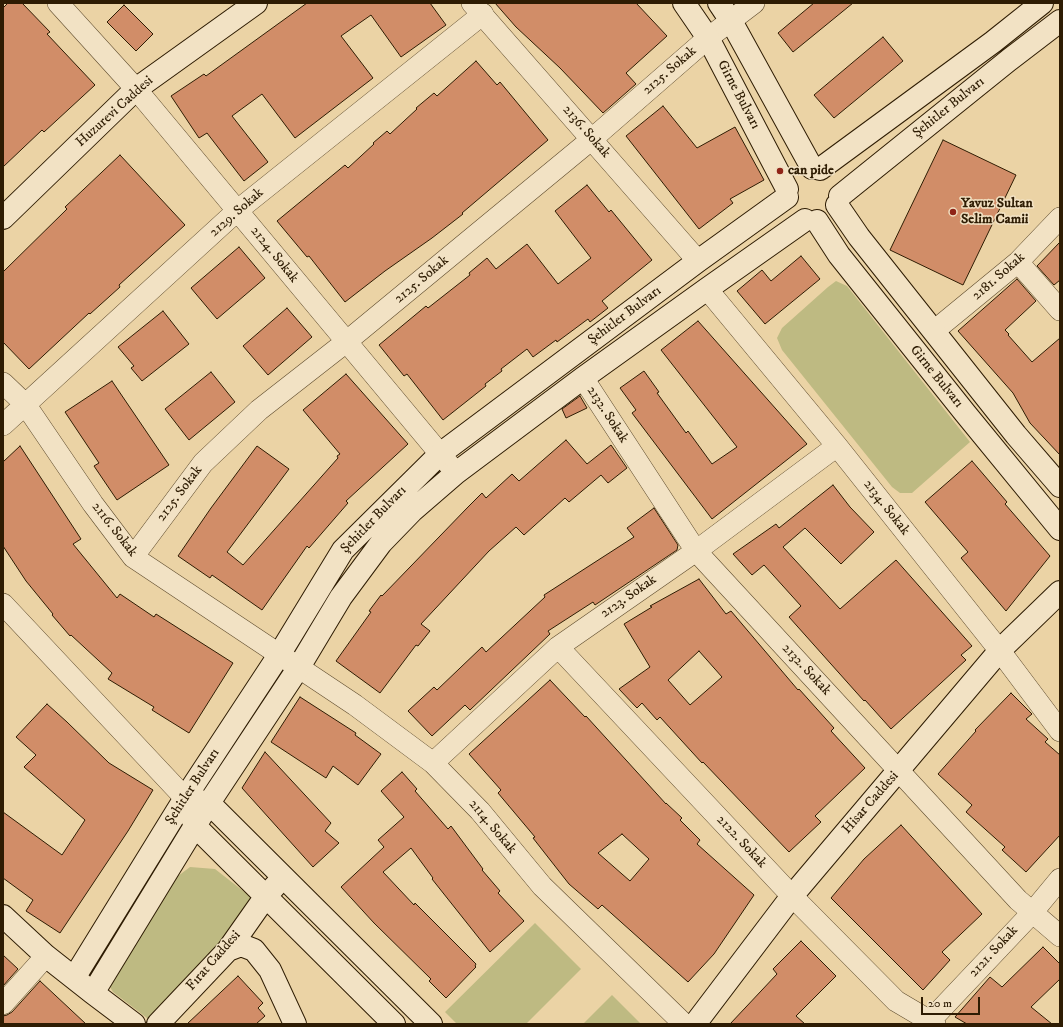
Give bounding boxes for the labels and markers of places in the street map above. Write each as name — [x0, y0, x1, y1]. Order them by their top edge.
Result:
place label: can pide — [788, 163, 834, 179]
marker: can pide — [775, 166, 785, 176]
place label: Yavuz Sultan Selim Camii — [961, 196, 1033, 228]
marker: Yavuz Sultan Selim Camii — [948, 207, 958, 217]

